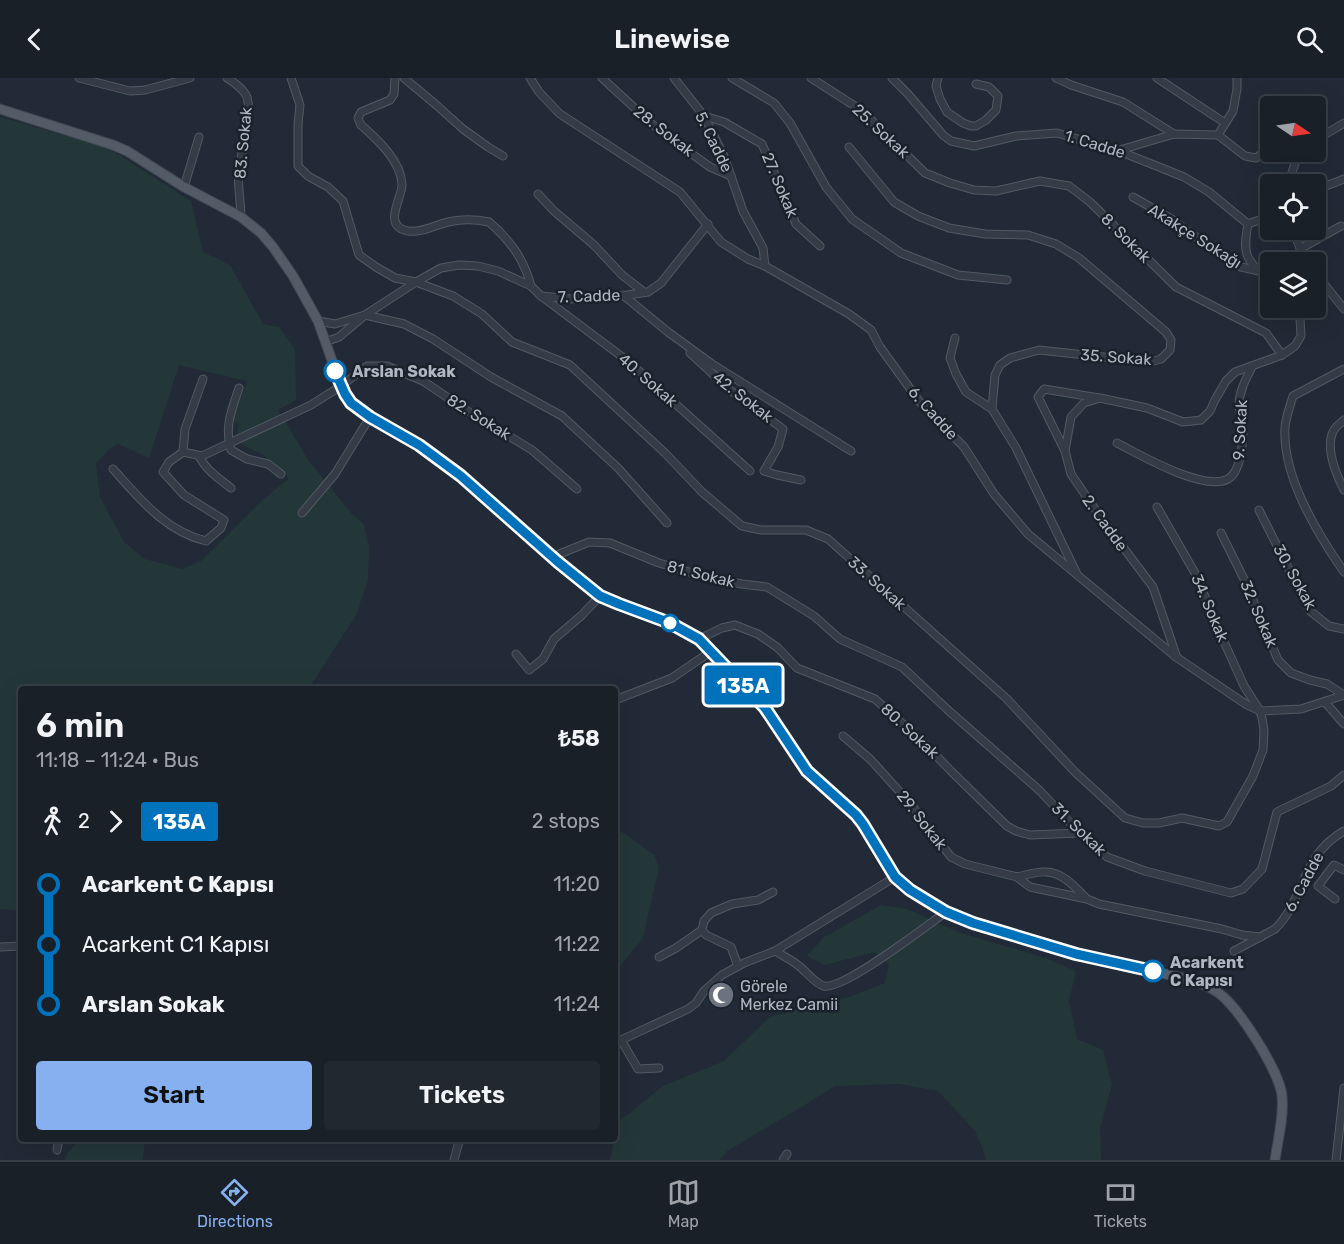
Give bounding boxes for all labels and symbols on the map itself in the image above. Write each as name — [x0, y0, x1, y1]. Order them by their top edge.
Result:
north arrow — [1260, 96, 1326, 162]
street label: 25. Sokak — [849, 100, 914, 163]
street label: 28. Sokak — [630, 101, 699, 161]
street label: 83. Sokak — [230, 106, 256, 180]
street label: 5. Cadde — [691, 109, 737, 175]
street label: 1. Cadde — [1062, 126, 1128, 162]
street label: 27. Sokak — [758, 150, 802, 221]
street label: Akakçe Sokağı — [1145, 200, 1245, 272]
street label: 8. Sokak — [1097, 209, 1155, 267]
street label: 7. Cadde — [557, 285, 621, 307]
street label: 35. Sokak — [1080, 345, 1153, 369]
street label: 40. Sokak — [615, 349, 682, 411]
marker: Arslan Sokak — [324, 360, 346, 382]
place label: Arslan Sokak — [352, 362, 456, 381]
street label: 42. Sokak — [709, 367, 778, 427]
street label: 6. Cadde — [904, 382, 962, 444]
street label: 82. Sokak — [444, 390, 515, 444]
street label: 9. Sokak — [1229, 398, 1251, 461]
street label: 2. Cadde — [1078, 491, 1132, 555]
street label: 30. Sokak — [1269, 541, 1321, 614]
street label: 33. Sokak — [844, 552, 910, 614]
street label: 81. Sokak — [665, 556, 738, 592]
street label: 34. Sokak — [1187, 571, 1233, 645]
street label: 32. Sokak — [1236, 577, 1282, 651]
unlabelled marker — [661, 614, 679, 632]
line badge: 135A — [701, 666, 785, 704]
street label: 80. Sokak — [877, 699, 943, 763]
street label: 29. Sokak — [893, 787, 952, 854]
street label: 31. Sokak — [1048, 798, 1111, 860]
street label: 6. Cadde — [1280, 849, 1328, 915]
place label: Acarkent C Kapısı — [1170, 953, 1244, 990]
marker: Acarkent C Kapısı — [1142, 960, 1164, 982]
place label: Görele Merkez Camii — [740, 977, 838, 1014]
mosque icon: Görele Merkez Camii — [706, 980, 736, 1010]

